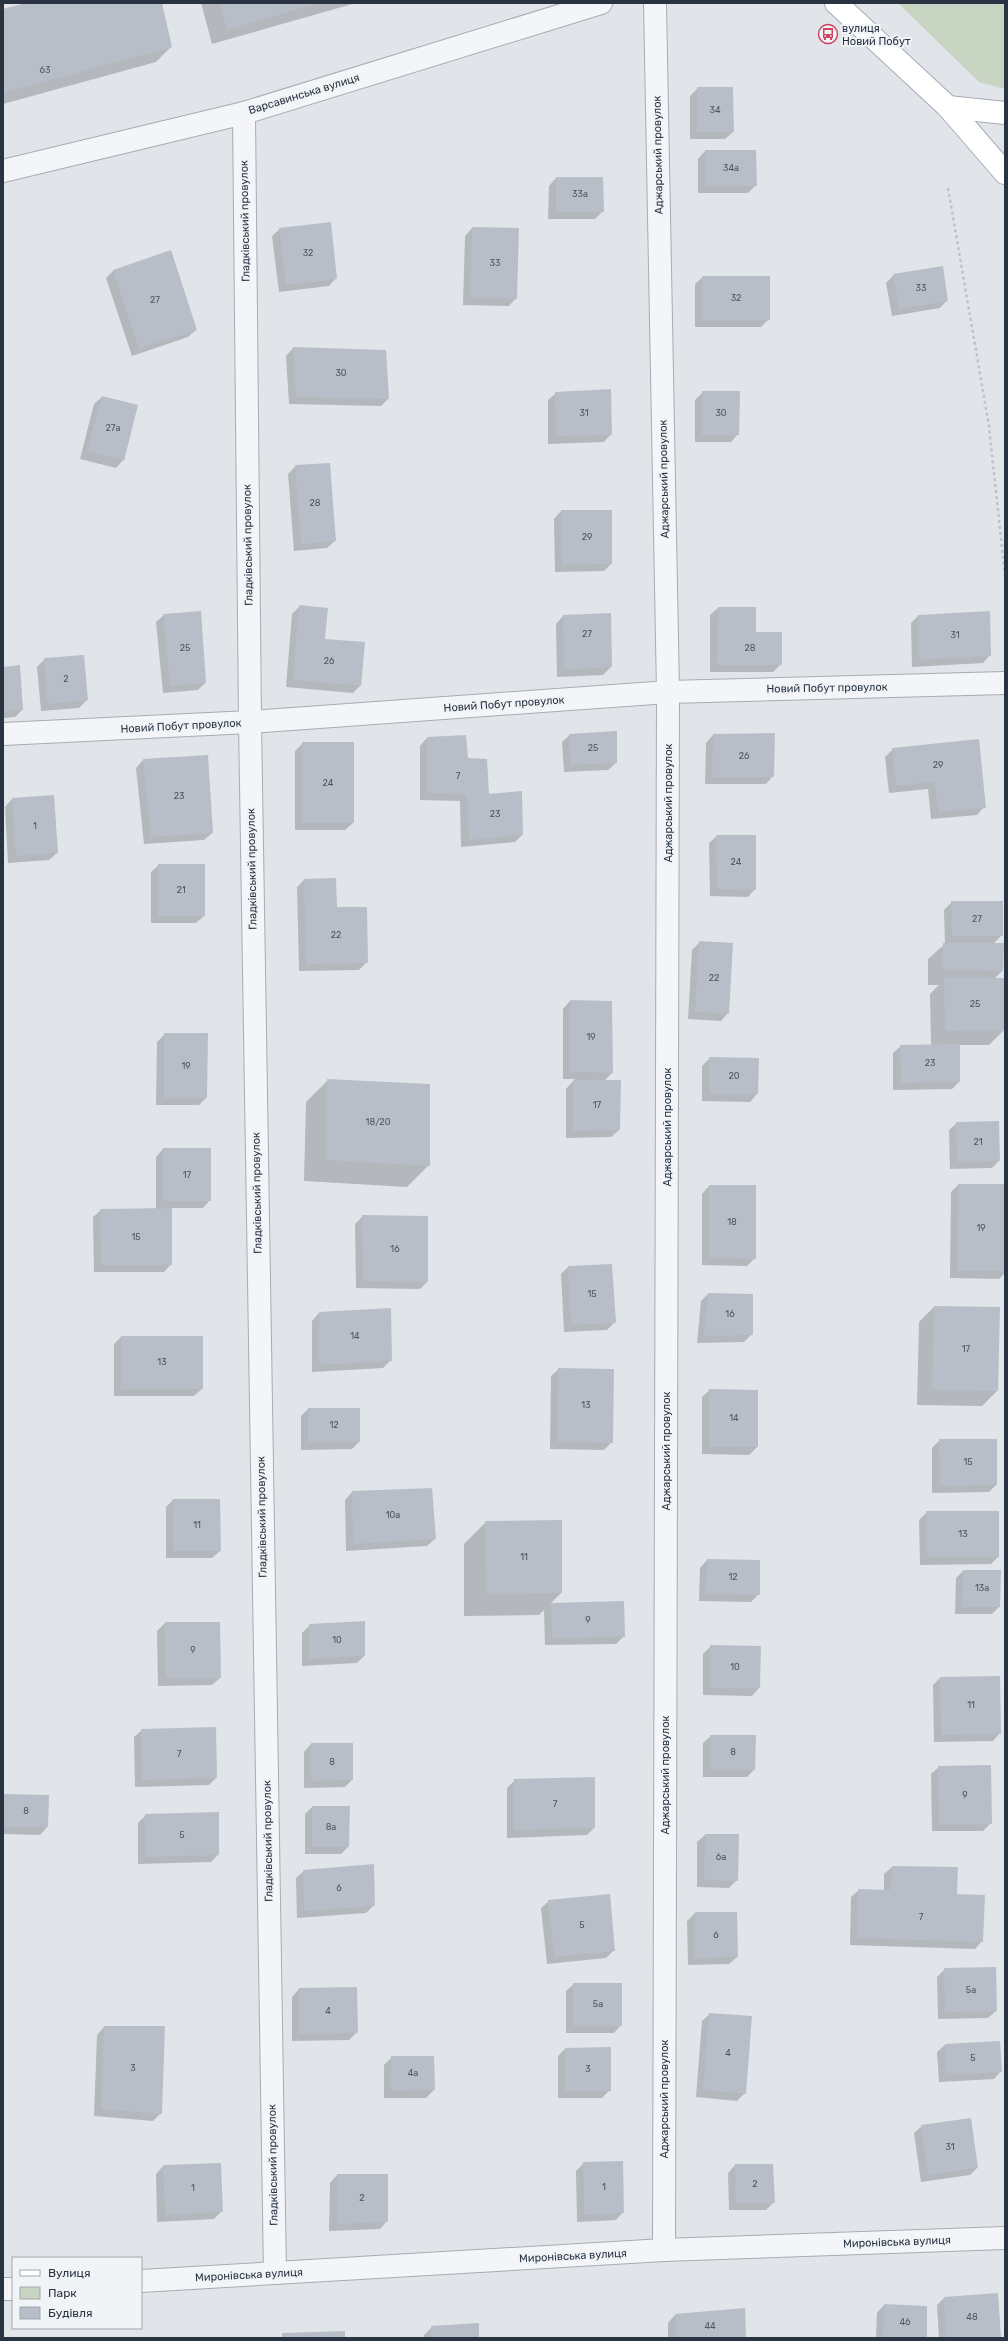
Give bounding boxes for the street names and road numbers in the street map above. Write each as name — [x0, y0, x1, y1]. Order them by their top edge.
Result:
street label: Варсавинська вулиця — [247, 71, 361, 117]
street label: Аджарський провулок — [650, 95, 666, 215]
street label: Гладківський провулок — [237, 160, 253, 282]
street label: Аджарський провулок — [656, 419, 672, 539]
street label: Гладківський провулок — [240, 484, 256, 606]
street label: Новий Побут провулок — [766, 680, 888, 696]
street label: Новий Побут провулок — [443, 693, 565, 715]
street label: Новий Побут провулок — [120, 716, 242, 736]
street label: Аджарський провулок — [662, 744, 675, 862]
street label: Гладківський провулок — [244, 808, 260, 930]
street label: Аджарський провулок — [661, 1068, 674, 1186]
street label: Гладківський провулок — [249, 1132, 265, 1254]
street label: Аджарський провулок — [660, 1392, 673, 1510]
street label: Гладківський провулок — [254, 1456, 270, 1578]
street label: Аджарський провулок — [659, 1716, 672, 1834]
street label: Гладківський провулок — [260, 1780, 276, 1902]
street label: Аджарський провулок — [658, 2040, 671, 2158]
street label: Гладківський провулок — [265, 2104, 281, 2226]
street label: Миронівська вулиця — [843, 2234, 951, 2250]
street label: Миронівська вулиця — [519, 2247, 627, 2265]
street label: Миронівська вулиця — [195, 2266, 303, 2284]

